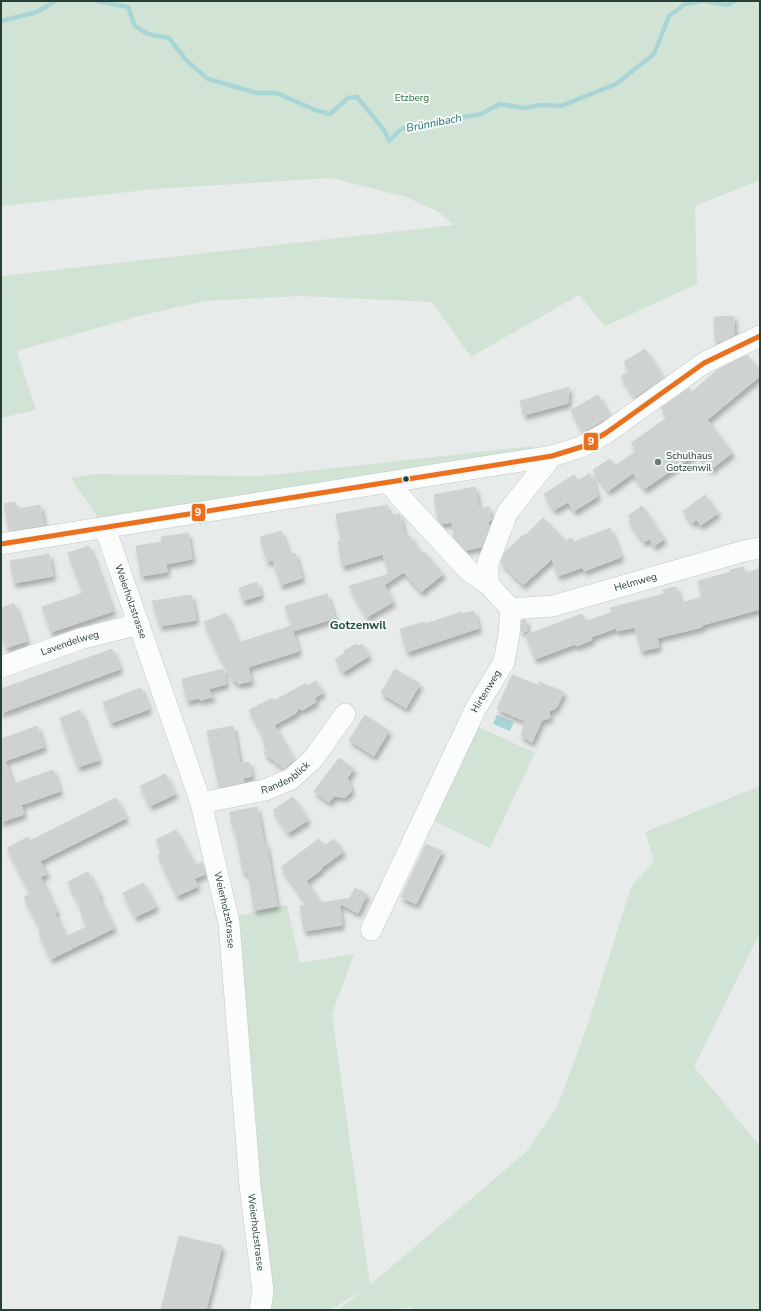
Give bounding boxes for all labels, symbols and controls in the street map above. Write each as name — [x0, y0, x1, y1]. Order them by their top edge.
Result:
park label: Etzberg — [395, 91, 429, 105]
water label: Brünnibach — [405, 110, 463, 136]
line badge: 9 — [583, 432, 599, 451]
text: 9 — [588, 434, 595, 449]
place label: Schulhaus Gotzenwil — [666, 449, 713, 475]
marker: Schulhaus Gotzenwil — [653, 457, 663, 467]
unlabelled marker — [401, 474, 411, 484]
line badge: 9 — [191, 503, 206, 522]
text: 9 — [195, 505, 202, 520]
street label: Weierholzstrasse — [111, 563, 150, 641]
street label: Helmweg — [612, 569, 659, 595]
district label: Gotzenwil — [330, 617, 386, 633]
street label: Lavendelweg — [39, 627, 101, 659]
street label: Hirtenweg — [468, 667, 505, 715]
street label: Randenblick — [260, 758, 314, 798]
street label: Weierholzstrasse — [210, 870, 238, 949]
street label: Weierholzstrasse — [244, 1193, 267, 1272]

